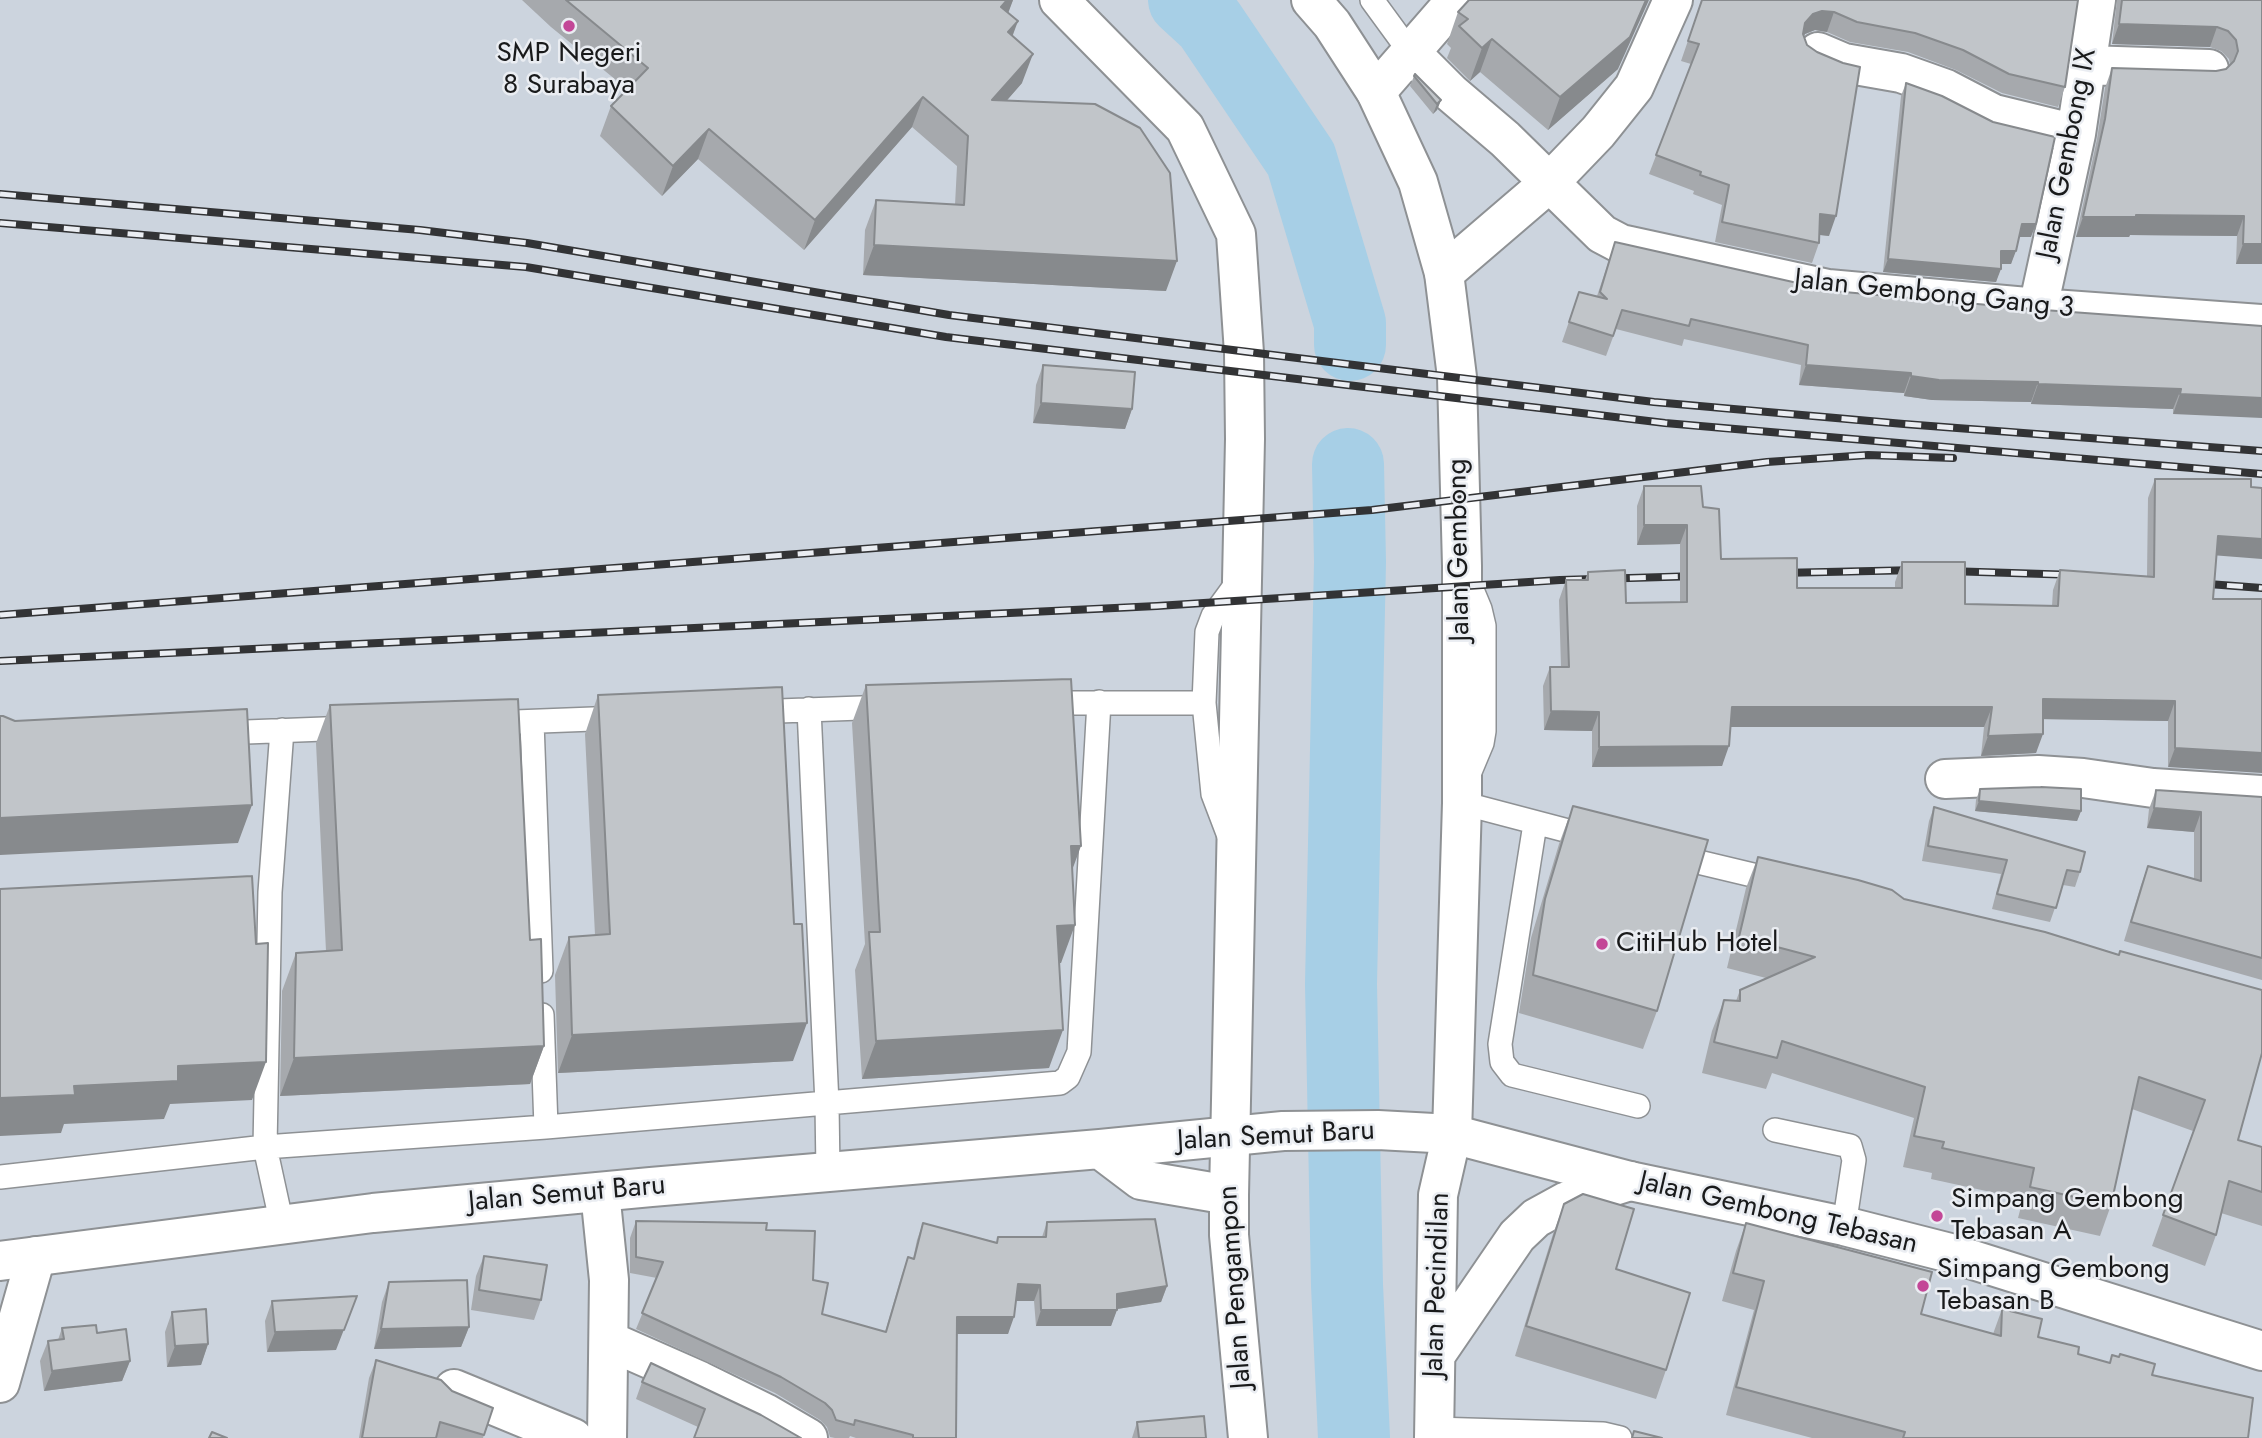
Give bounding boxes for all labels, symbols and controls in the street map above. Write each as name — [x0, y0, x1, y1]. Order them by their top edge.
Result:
marker: SMP Negeri 8 Surabaya — [561, 18, 577, 34]
place label: SMP Negeri 8 Surabaya — [496, 37, 642, 103]
street label: Jalan Gembong IX — [2031, 46, 2105, 262]
street label: Jalan Gembong Gang 3 — [1793, 264, 2075, 326]
street label: Jalan Gembong — [1442, 458, 1478, 642]
place label: CitiHub Hotel — [1616, 927, 1778, 961]
marker: CitiHub Hotel — [1594, 936, 1610, 952]
street label: Jalan Semut Baru — [1176, 1115, 1376, 1159]
street label: Jalan Gembong Tebasan — [1635, 1166, 1921, 1262]
street label: Jalan Semut Baru — [467, 1170, 667, 1220]
place label: Simpang Gembong Tebasan A — [1951, 1183, 2184, 1249]
street label: Jalan Pengampon — [1212, 1184, 1260, 1390]
street label: Jalan Pecindilan — [1418, 1192, 1458, 1378]
marker: Simpang Gembong Tebasan A — [1929, 1208, 1945, 1224]
place label: Simpang Gembong Tebasan B — [1937, 1253, 2170, 1319]
marker: Simpang Gembong Tebasan B — [1915, 1278, 1931, 1294]

